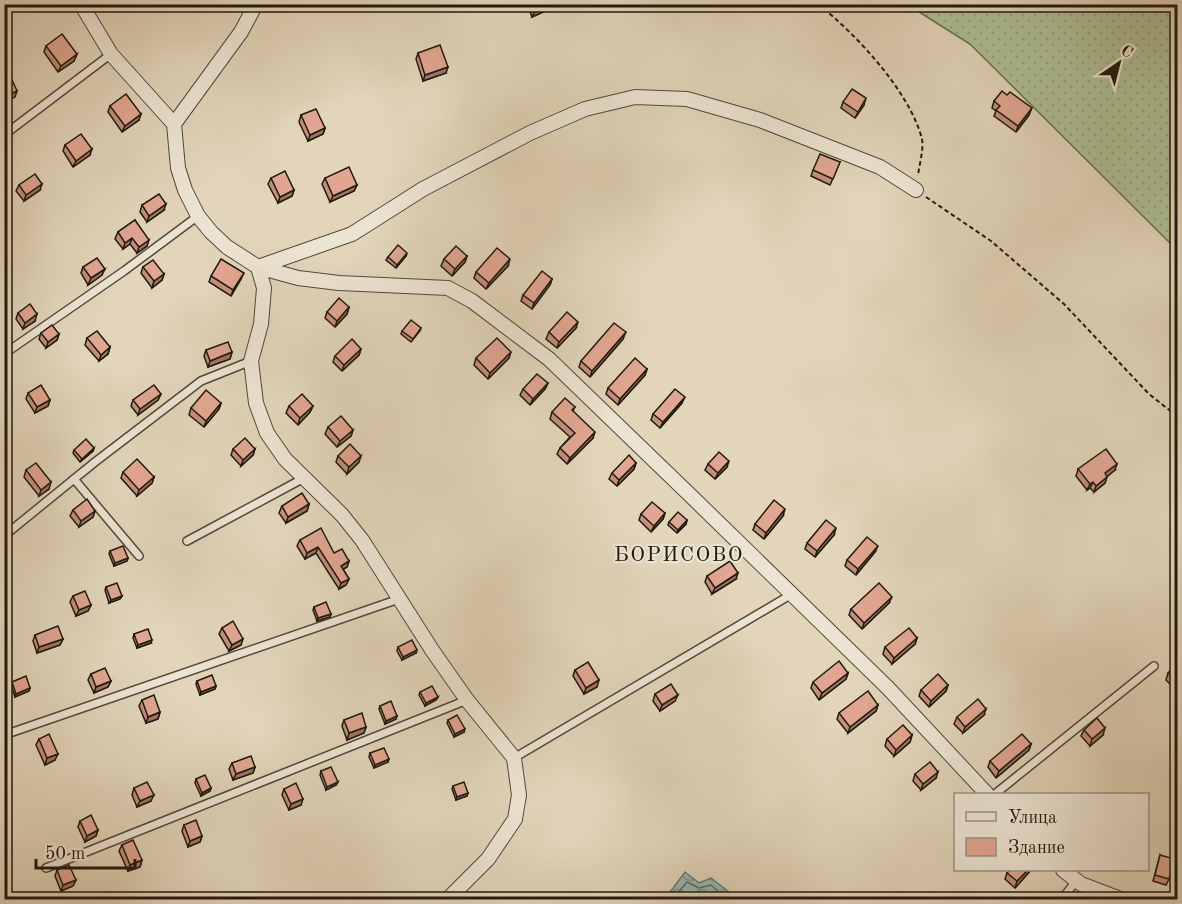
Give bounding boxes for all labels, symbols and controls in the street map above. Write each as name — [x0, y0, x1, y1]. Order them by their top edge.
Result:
north arrow — [1089, 33, 1149, 93]
text: С — [1118, 43, 1135, 62]
district label: БОРИСОВО — [614, 545, 744, 566]
legend — [954, 793, 1149, 871]
text: Улица — [1008, 809, 1057, 827]
scale bar — [36, 832, 135, 870]
text: Здание — [1008, 839, 1065, 857]
text: 50 m — [45, 845, 85, 863]

